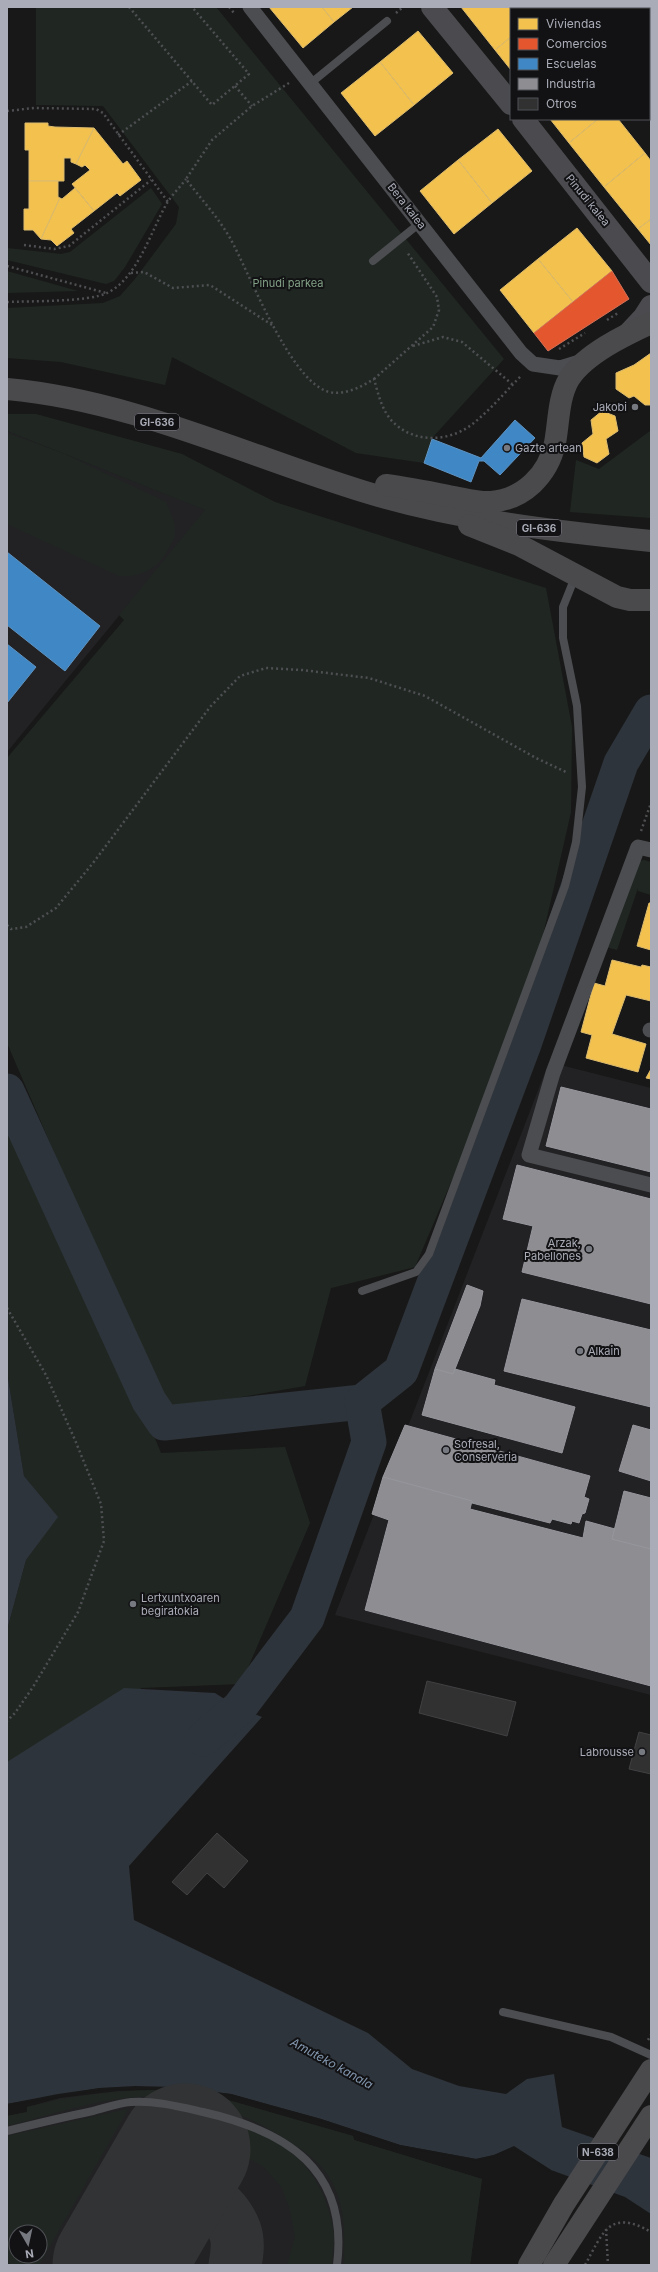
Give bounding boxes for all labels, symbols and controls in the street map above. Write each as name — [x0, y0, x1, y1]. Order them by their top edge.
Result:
legend — [510, 8, 650, 120]
text: Viviendas — [546, 16, 601, 31]
text: Comercios — [546, 36, 607, 51]
text: Escuelas — [546, 56, 596, 71]
text: Industria — [546, 76, 595, 91]
text: Otros — [546, 96, 577, 111]
street label: Pinudi kalea — [563, 171, 613, 229]
street label: Bera kalea — [385, 180, 429, 232]
park label: Pinudi parkea — [252, 276, 324, 290]
place label: Jakobi — [593, 400, 627, 414]
marker: Jakobi — [630, 402, 640, 412]
road number: GI-636 — [135, 414, 179, 430]
place label: Gazte artean — [515, 441, 582, 455]
marker: Gazte artean — [502, 443, 512, 453]
road number: GI-636 — [517, 520, 561, 536]
place label: Arzak, Pabellones — [524, 1236, 581, 1263]
marker: Arzak, Pabellones — [584, 1244, 594, 1254]
place label: Alkain — [588, 1344, 620, 1358]
marker: Alkain — [575, 1346, 585, 1356]
place label: Sofresal, Conserveria — [454, 1437, 517, 1464]
marker: Sofresal, Conserveria — [441, 1445, 451, 1455]
place label: Lertxuntxoaren begiratokia — [141, 1591, 220, 1618]
marker: Lertxuntxoaren begiratokia — [128, 1599, 138, 1609]
place label: Labrousse — [580, 1745, 634, 1759]
marker: Labrousse — [637, 1747, 647, 1757]
water label: Amuteko kanala — [287, 2034, 376, 2092]
road number: N-638 — [578, 2144, 618, 2160]
north arrow — [8, 2224, 48, 2264]
text: N — [24, 2246, 35, 2261]

